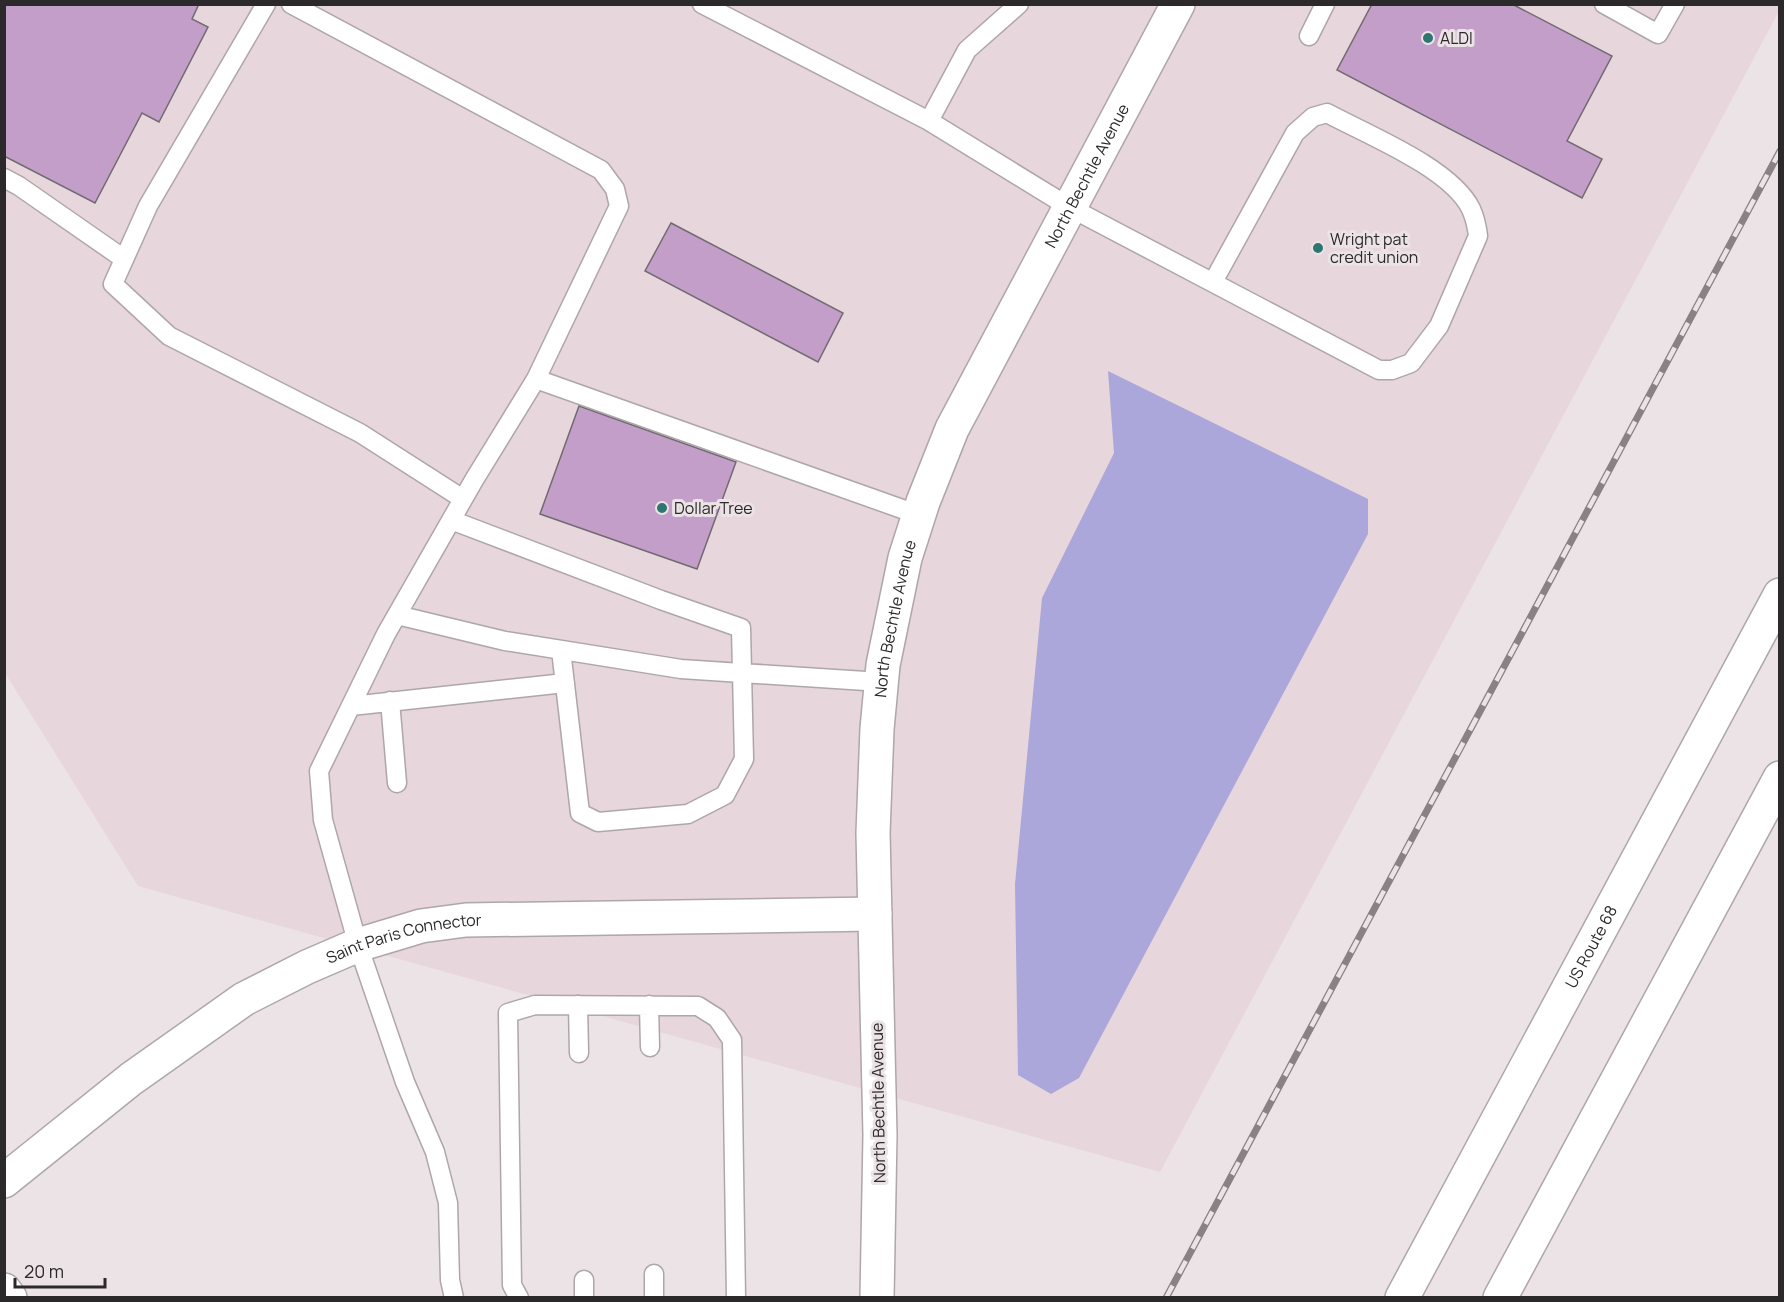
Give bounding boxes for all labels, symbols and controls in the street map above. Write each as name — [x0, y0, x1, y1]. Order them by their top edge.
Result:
place label: ALDI — [1440, 27, 1473, 49]
marker: ALDI — [1421, 31, 1435, 45]
street label: North Bechtle Avenue — [1039, 100, 1134, 252]
place label: Wright pat credit union — [1330, 228, 1418, 268]
marker: Wright pat credit union — [1311, 241, 1325, 255]
place label: Dollar Tree — [674, 497, 753, 519]
marker: Dollar Tree — [655, 501, 669, 515]
street label: North Bechtle Avenue — [869, 537, 921, 699]
street label: US Route 68 — [1560, 901, 1622, 992]
street label: Saint Paris Connector — [323, 909, 482, 968]
street label: North Bechtle Avenue — [866, 1023, 890, 1183]
scale bar — [15, 1251, 105, 1289]
text: 20 m — [24, 1259, 64, 1283]

